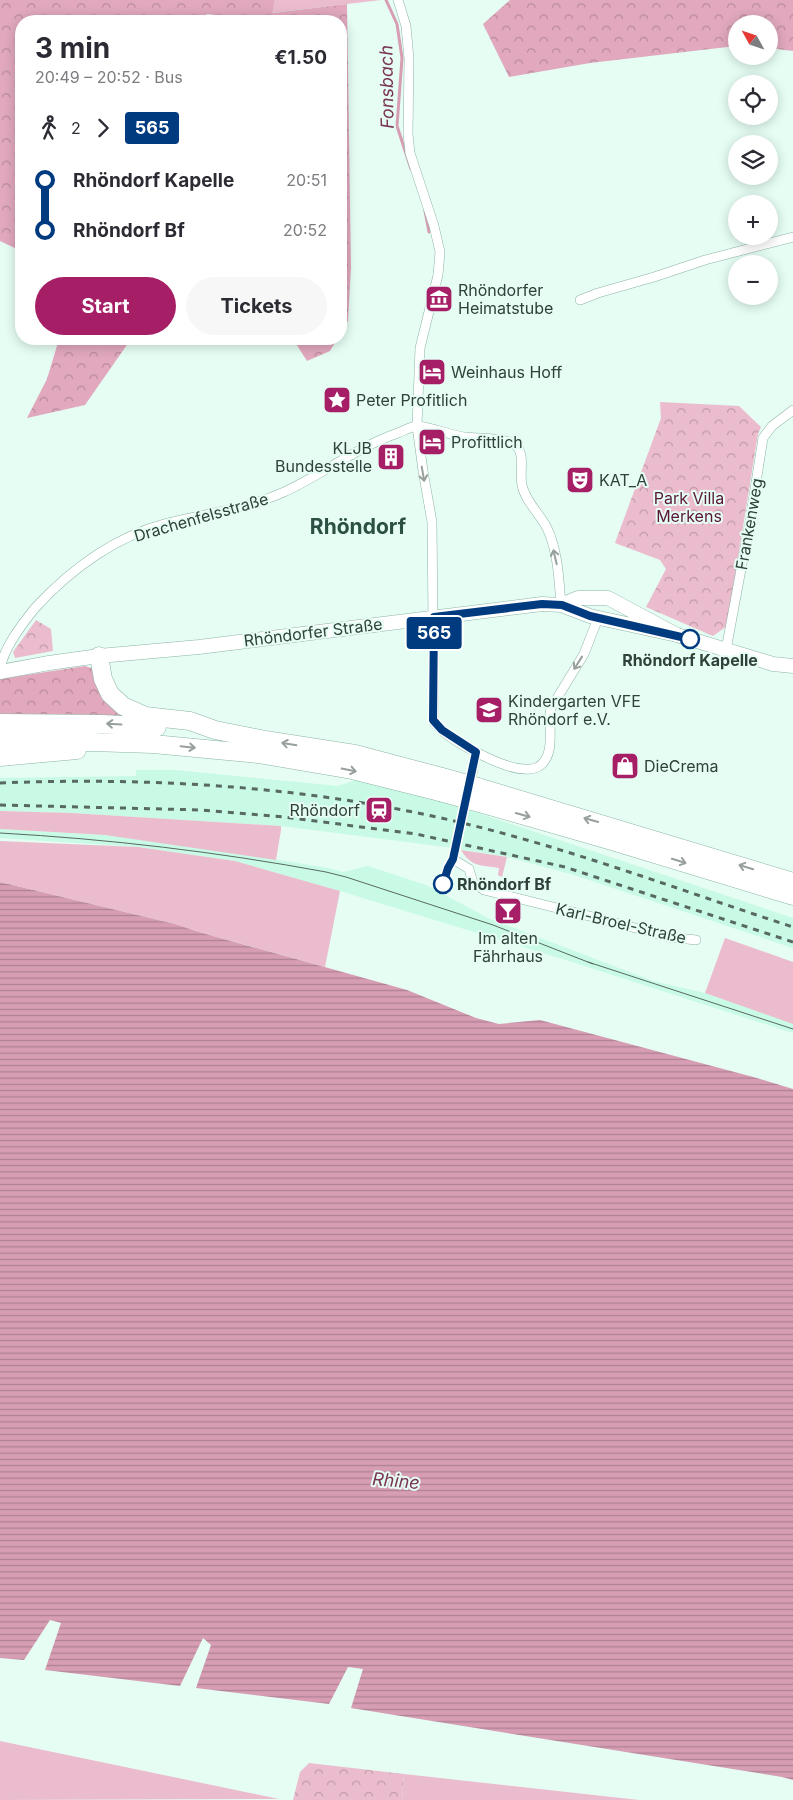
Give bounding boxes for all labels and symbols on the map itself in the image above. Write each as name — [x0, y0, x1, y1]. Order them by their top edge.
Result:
north arrow — [728, 15, 778, 65]
water label: Fonsbach — [375, 45, 398, 129]
place label: Rhöndorfer Heimatstube — [458, 280, 553, 318]
museum icon: Rhöndorfer Heimatstube — [424, 284, 454, 314]
hotel icon: Weinhaus Hoff — [417, 357, 447, 387]
place label: Weinhaus Hoff — [451, 362, 562, 382]
place icon: Peter Profitlich — [322, 385, 352, 415]
place label: Peter Profitlich — [356, 390, 467, 410]
hotel icon: Profittlich — [417, 427, 447, 457]
place label: Profittlich — [451, 432, 523, 452]
place label: KLJB Bundesstelle — [275, 438, 372, 476]
building icon: KLJB Bundesstelle — [376, 442, 406, 472]
theatre icon: KAT_A — [565, 465, 595, 495]
one-way arrow — [419, 466, 429, 482]
place label: KAT_A — [599, 470, 647, 490]
street label: Frankenweg — [731, 477, 767, 571]
street label: Drachenfelsstraße — [131, 488, 271, 546]
park label: Park Villa Merkens — [654, 488, 724, 526]
district label: Rhöndorf — [310, 514, 407, 539]
one-way arrow — [550, 549, 559, 565]
street label: Rhöndorfer Straße — [243, 614, 383, 650]
line badge: 565 — [405, 617, 463, 649]
marker: Rhöndorf Kapelle — [680, 629, 700, 649]
place label: Rhöndorf Kapelle — [622, 650, 758, 670]
one-way arrow — [573, 655, 583, 669]
place label: Kindergarten VFE Rhöndorf e.V. — [508, 691, 641, 729]
school or university icon: Kindergarten VFE Rhöndorf e.V. — [474, 695, 504, 725]
one-way arrow — [106, 720, 122, 729]
one-way arrow — [282, 738, 298, 748]
one-way arrow — [180, 742, 196, 752]
shop icon: DieCrema — [610, 751, 640, 781]
place label: DieCrema — [644, 756, 719, 776]
one-way arrow — [341, 766, 357, 775]
station icon: Rhöndorf — [364, 795, 394, 825]
place label: Rhöndorf — [290, 800, 360, 820]
one-way arrow — [515, 811, 531, 820]
one-way arrow — [583, 815, 599, 825]
one-way arrow — [671, 856, 687, 866]
one-way arrow — [739, 862, 755, 872]
marker: Rhöndorf Bf — [433, 874, 453, 894]
place label: Rhöndorf Bf — [457, 874, 552, 894]
bar icon: Im alten Fährhaus — [493, 896, 523, 926]
street label: Karl-Broel-Straße — [554, 898, 688, 948]
place label: Im alten Fährhaus — [473, 928, 543, 966]
water label: Rhine — [371, 1468, 421, 1493]

